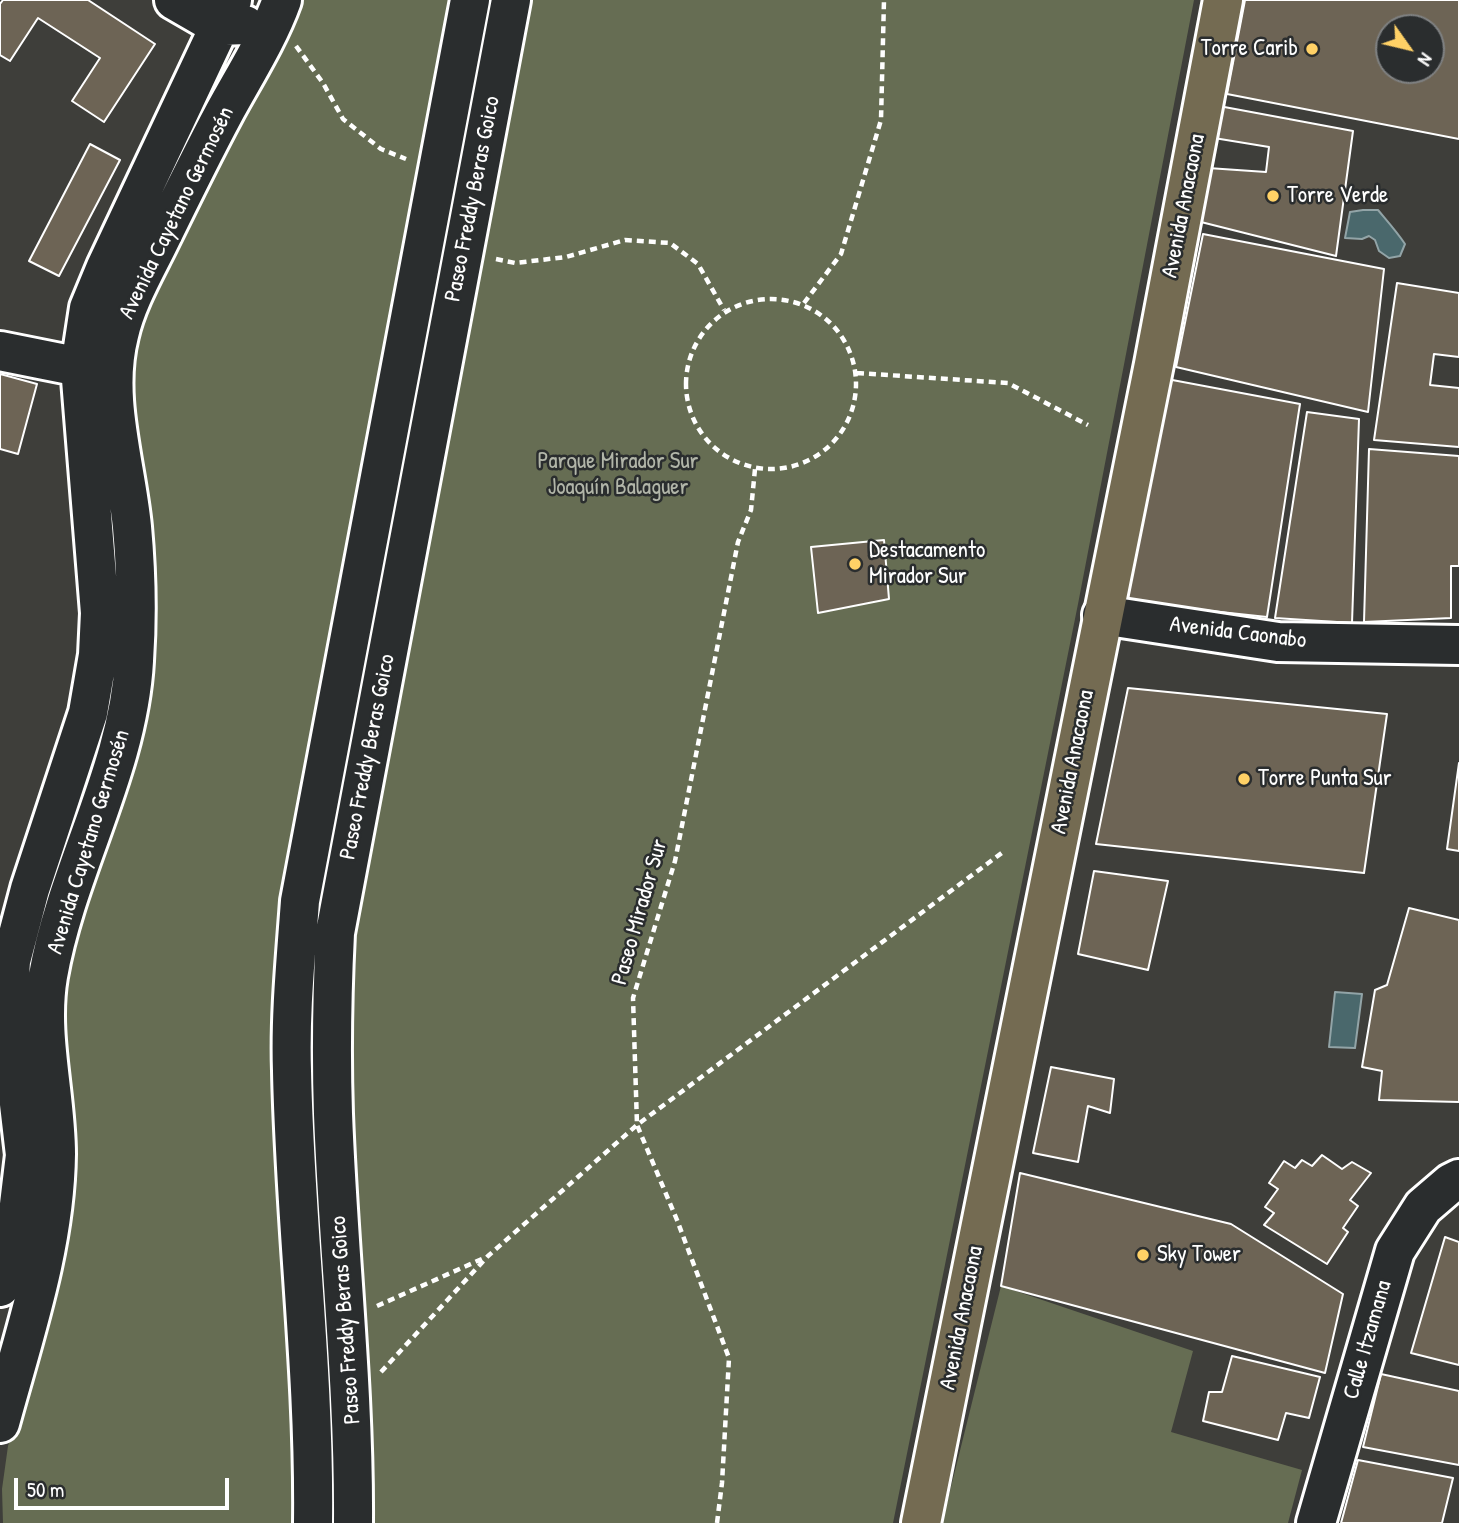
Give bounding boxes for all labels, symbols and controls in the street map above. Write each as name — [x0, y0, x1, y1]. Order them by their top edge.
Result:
north arrow — [1375, 14, 1445, 84]
place label: Torre Carib — [1201, 35, 1298, 63]
marker: Torre Carib — [1304, 41, 1320, 57]
text: N — [1412, 48, 1439, 71]
street label: Paseo Freddy Beras Goico — [440, 94, 506, 304]
street label: Avenida Cayetano Germosén — [113, 102, 241, 324]
street label: Avenida Anacaona — [1157, 132, 1211, 280]
place label: Torre Verde — [1287, 182, 1388, 210]
marker: Torre Verde — [1265, 188, 1281, 204]
park label: Parque Mirador Sur Joaquín Balaguer — [538, 448, 698, 502]
place label: Destacamento Mirador Sur — [869, 537, 985, 591]
marker: Destacamento Mirador Sur — [847, 556, 863, 572]
street label: Avenida Caonabo — [1168, 611, 1308, 655]
street label: Paseo Freddy Beras Goico — [335, 652, 401, 862]
street label: Avenida Anacaona — [1046, 688, 1100, 836]
street label: Avenida Cayetano Germosén — [42, 726, 136, 958]
place label: Torre Punta Sur — [1258, 765, 1392, 793]
marker: Torre Punta Sur — [1236, 771, 1252, 787]
street label: Paseo Mirador Sur — [606, 836, 674, 988]
street label: Paseo Freddy Beras Goico — [325, 1215, 367, 1425]
place label: Sky Tower — [1157, 1241, 1241, 1269]
street label: Avenida Anacaona — [935, 1244, 989, 1392]
marker: Sky Tower — [1135, 1247, 1151, 1263]
street label: Calle Itzamana — [1338, 1277, 1398, 1403]
scale bar — [18, 1464, 233, 1508]
text: 50 m — [27, 1475, 64, 1504]

